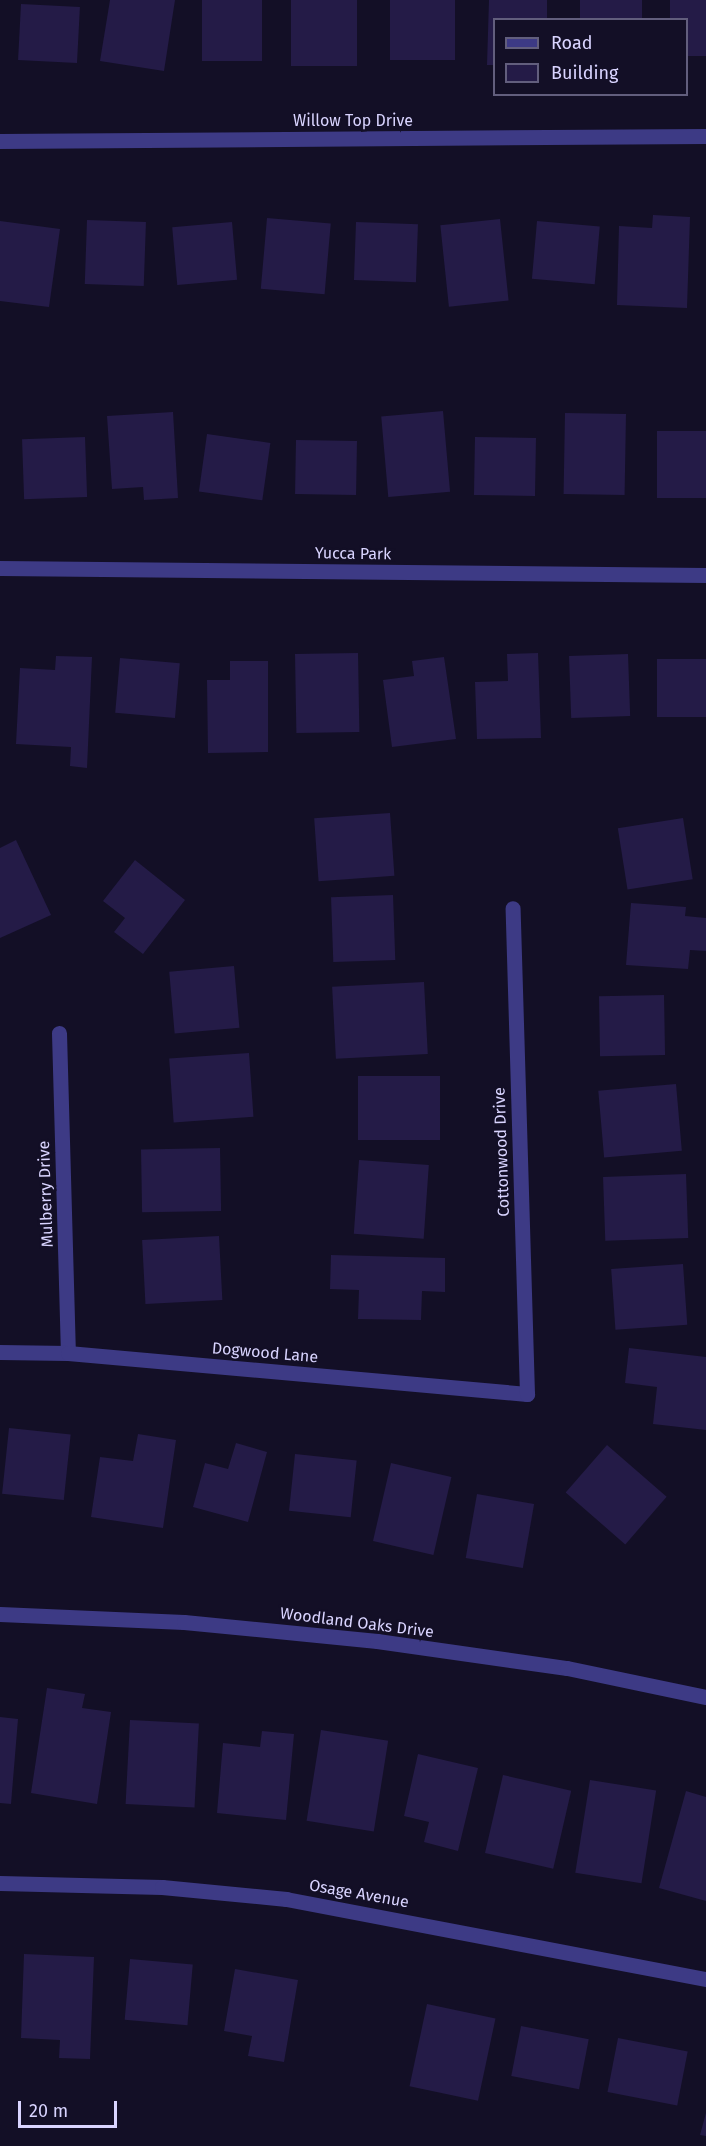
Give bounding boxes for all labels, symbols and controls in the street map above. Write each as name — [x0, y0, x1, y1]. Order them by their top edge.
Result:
legend — [493, 18, 688, 96]
text: Road — [551, 32, 593, 54]
text: Building — [551, 62, 618, 84]
street label: Willow Top Drive — [293, 111, 413, 131]
street label: Yucca Park — [315, 544, 391, 564]
street label: Cottonwood Drive — [490, 1087, 514, 1217]
street label: Mulberry Drive — [35, 1140, 57, 1248]
street label: Dogwood Lane — [211, 1339, 319, 1367]
street label: Woodland Oaks Drive — [279, 1604, 435, 1642]
street label: Osage Avenue — [308, 1876, 410, 1912]
scale bar — [21, 2089, 120, 2127]
text: 20 m — [29, 2100, 68, 2122]

